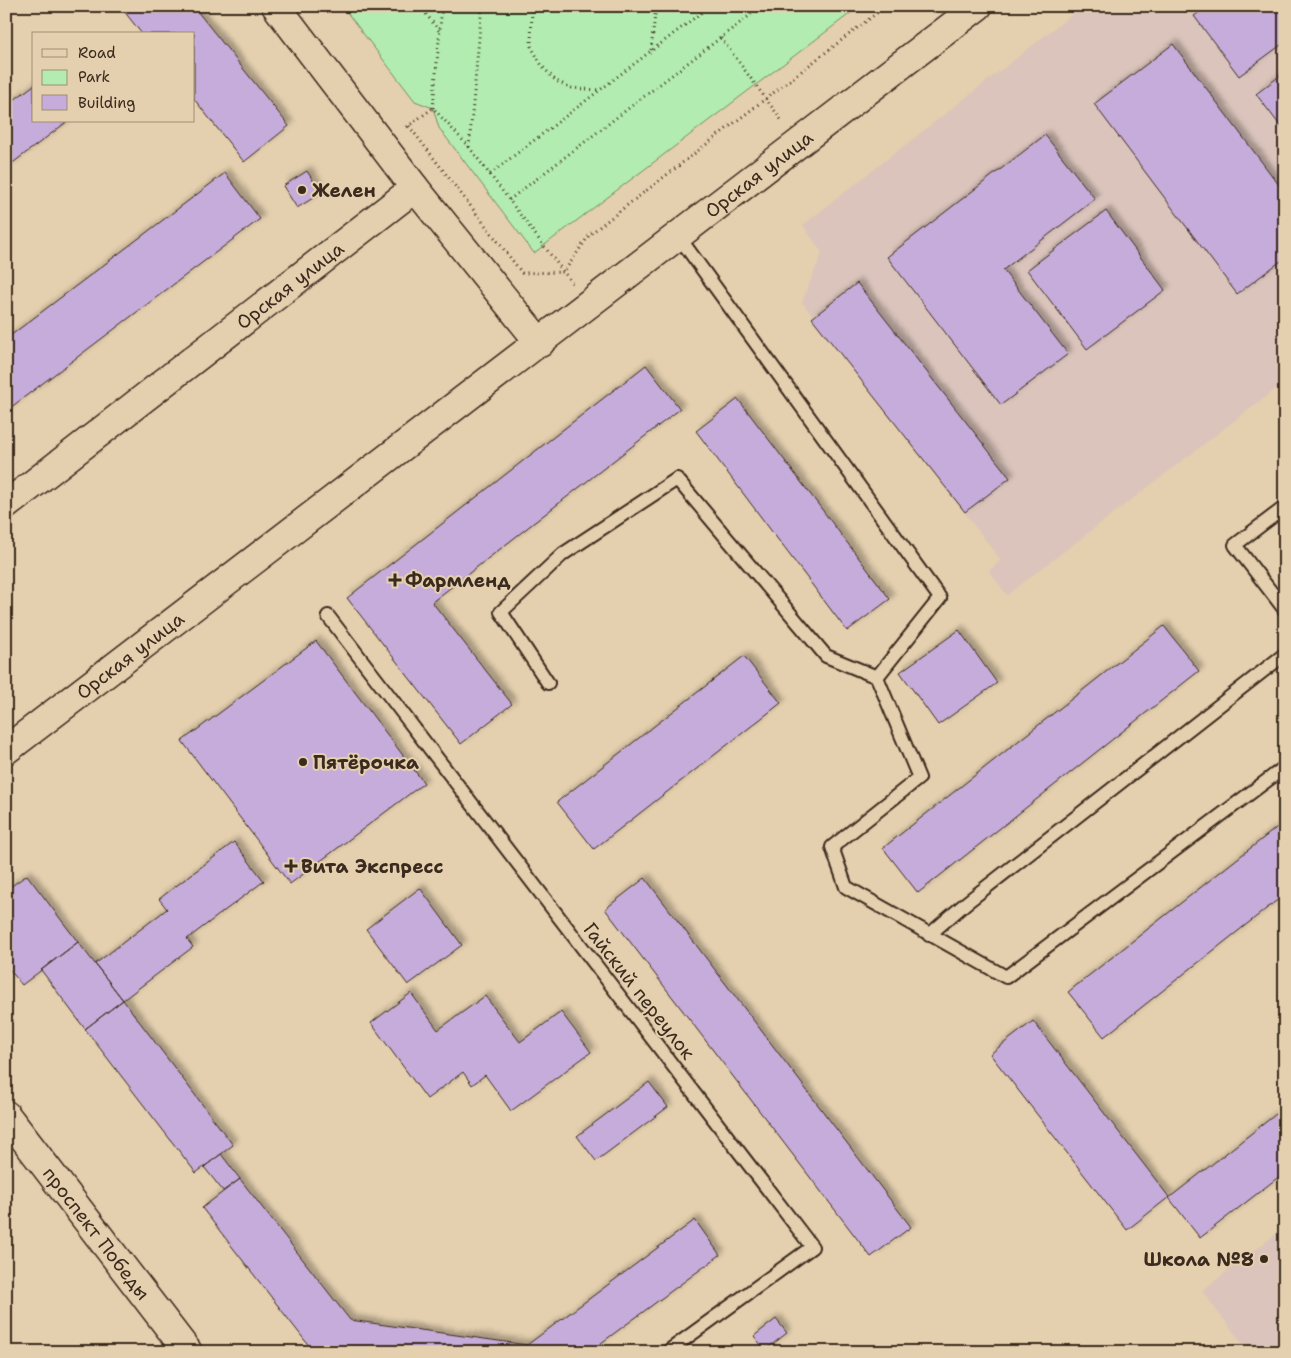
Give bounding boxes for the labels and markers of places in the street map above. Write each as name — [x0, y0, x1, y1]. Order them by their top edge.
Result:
place label: Желен — [312, 178, 376, 203]
marker: Желен — [296, 184, 308, 196]
place label: Фармленд — [405, 568, 511, 593]
marker: Фармленд — [389, 574, 401, 586]
place label: Пятёрочка — [313, 750, 419, 775]
marker: Пятёрочка — [297, 756, 309, 768]
place label: Вита Экспресс — [301, 854, 444, 879]
marker: Вита Экспресс — [285, 860, 297, 872]
place label: Школа №8 — [1143, 1247, 1254, 1272]
marker: Школа №8 — [1258, 1253, 1270, 1265]

